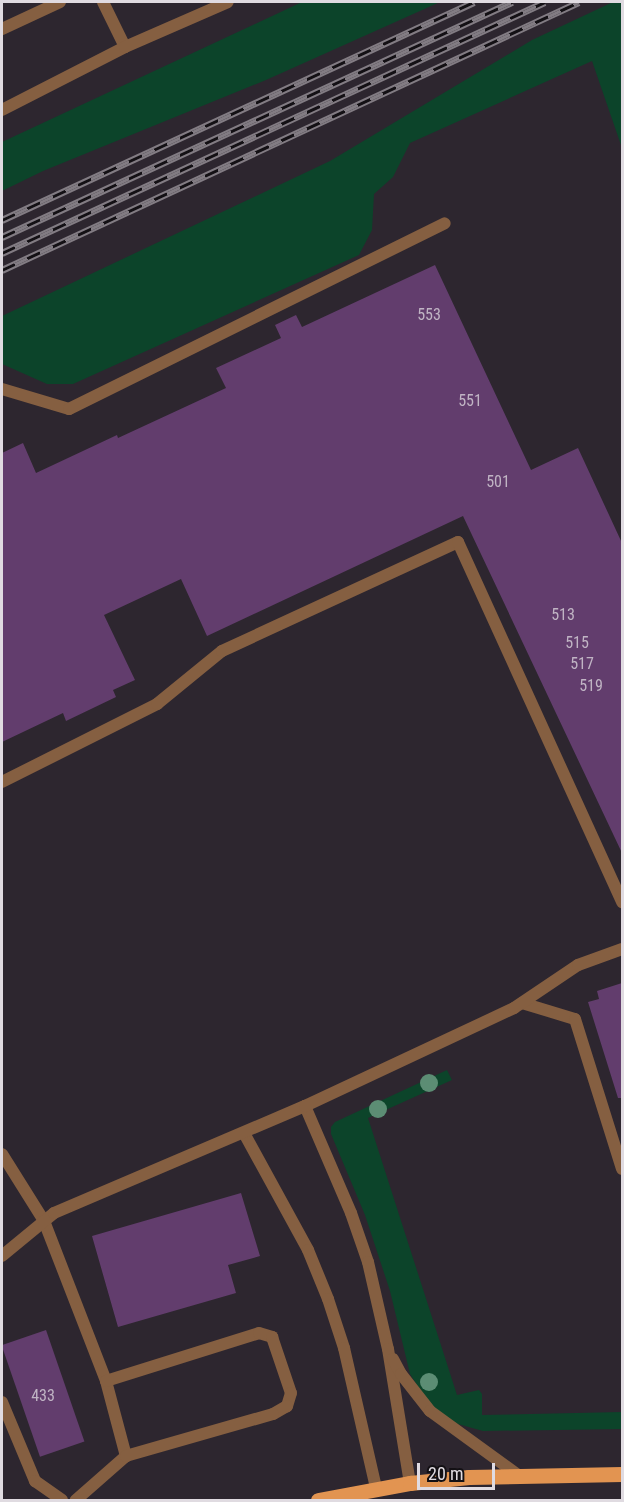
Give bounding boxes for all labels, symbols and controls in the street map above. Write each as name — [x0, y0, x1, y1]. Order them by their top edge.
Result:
house number: 553 — [417, 305, 441, 325]
house number: 551 — [458, 391, 482, 411]
house number: 501 — [486, 472, 510, 492]
house number: 513 — [551, 605, 575, 625]
house number: 515 — [565, 633, 589, 653]
house number: 517 — [570, 654, 594, 674]
house number: 519 — [579, 676, 603, 696]
house number: 433 — [31, 1386, 55, 1406]
scale bar — [420, 1451, 498, 1489]
text: 20 m — [428, 1463, 463, 1484]

